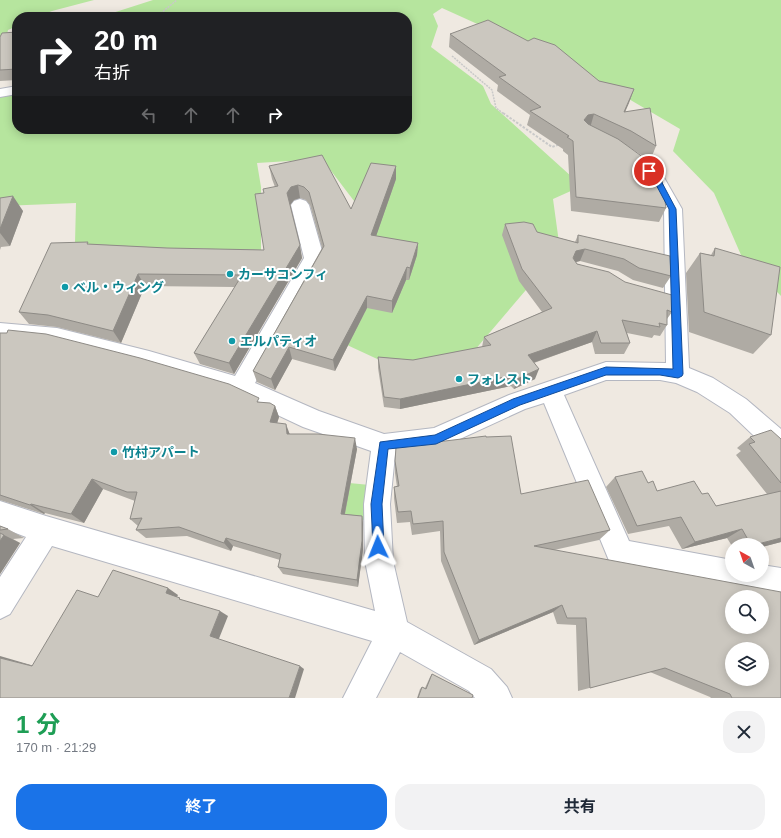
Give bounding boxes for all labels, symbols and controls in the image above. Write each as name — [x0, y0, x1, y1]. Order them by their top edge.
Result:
text: 20 m — [94, 25, 158, 56]
icon: right — [28, 28, 80, 80]
text: 右折 — [94, 63, 130, 83]
icon: left — [138, 104, 160, 126]
icon: ahead — [180, 104, 202, 126]
icon: ahead — [222, 104, 244, 126]
icon: right — [264, 104, 286, 126]
pin — [632, 154, 666, 188]
icon: arrive — [638, 160, 660, 182]
place label: カーサコンフィ — [238, 267, 328, 282]
marker: カーサコンフィ — [225, 269, 235, 279]
place label: ベル・ウィング — [73, 280, 164, 295]
marker: ベル・ウィング — [60, 282, 70, 292]
place label: エルパティオ — [240, 334, 317, 349]
marker: エルパティオ — [227, 336, 237, 346]
place label: フォレスト — [467, 372, 532, 387]
marker: フォレスト — [454, 374, 464, 384]
place label: 竹村アパート — [122, 445, 200, 460]
marker: 竹村アパート — [109, 447, 119, 457]
position arrow — [357, 526, 399, 568]
north arrow — [725, 538, 769, 582]
map controls — [725, 538, 769, 686]
button: search — [725, 590, 769, 634]
button: layers — [725, 642, 769, 686]
text: 1 分 — [16, 711, 60, 738]
button: close — [723, 711, 765, 753]
text: 170 m · 21:29 — [16, 740, 96, 755]
button: 終了 — [16, 784, 387, 830]
button: 共有 — [395, 784, 765, 830]

